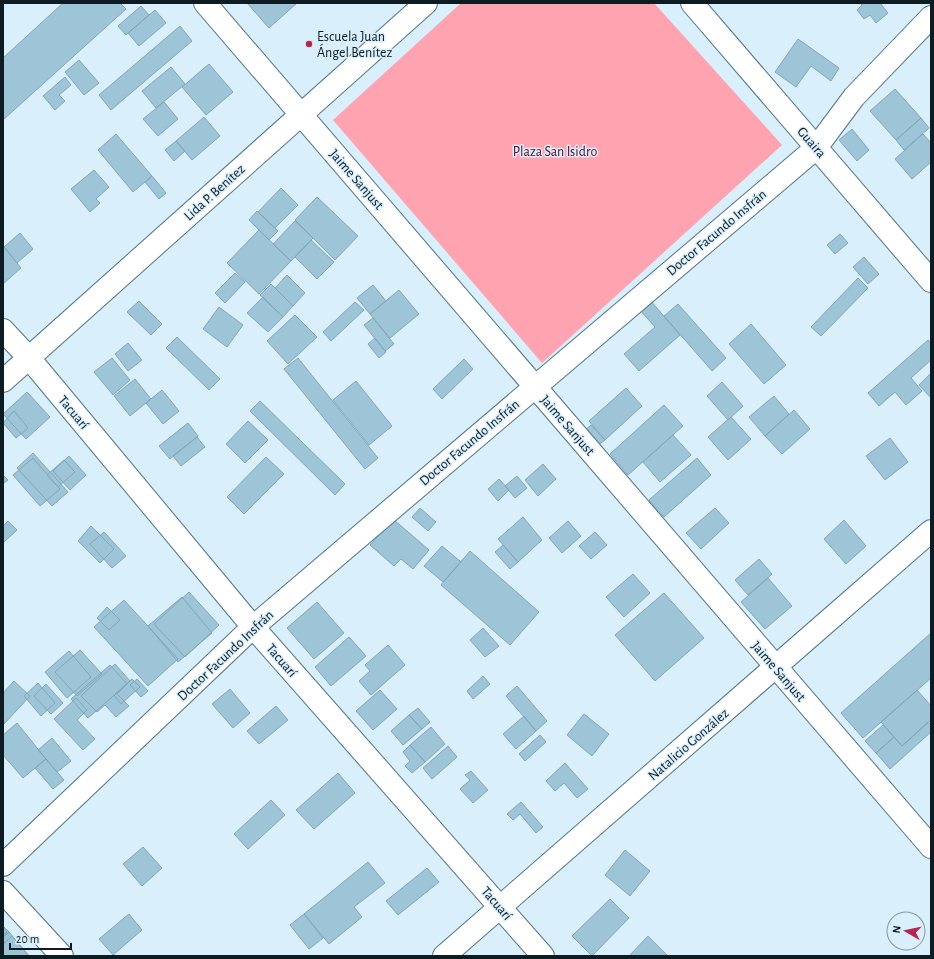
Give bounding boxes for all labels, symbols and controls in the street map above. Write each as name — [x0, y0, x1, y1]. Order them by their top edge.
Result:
place label: Escuela Juan Ángel Benítez — [317, 30, 392, 60]
marker: Escuela Juan Ángel Benítez — [304, 39, 314, 49]
street label: Guaira — [794, 124, 829, 161]
park label: Plaza San Isidro — [513, 145, 597, 159]
street label: Jaime Sanjust — [327, 147, 386, 213]
street label: Lida P. Benítez — [182, 162, 248, 224]
street label: Doctor Facundo Insfrán — [664, 187, 769, 278]
street label: Tacuarí — [55, 393, 92, 433]
street label: Jaime Sanjust — [538, 393, 597, 459]
street label: Doctor Facundo Insfrán — [417, 397, 522, 488]
street label: Doctor Facundo Insfrán — [175, 608, 276, 704]
street label: Jaime Sanjust — [749, 639, 808, 705]
street label: Tacuarí — [263, 641, 300, 680]
street label: Natalicio González — [646, 706, 732, 783]
street label: Tacuarí — [478, 884, 515, 923]
north arrow — [886, 911, 926, 951]
scale bar — [10, 925, 71, 951]
text: N — [891, 925, 903, 934]
text: 20 m — [16, 933, 39, 945]

